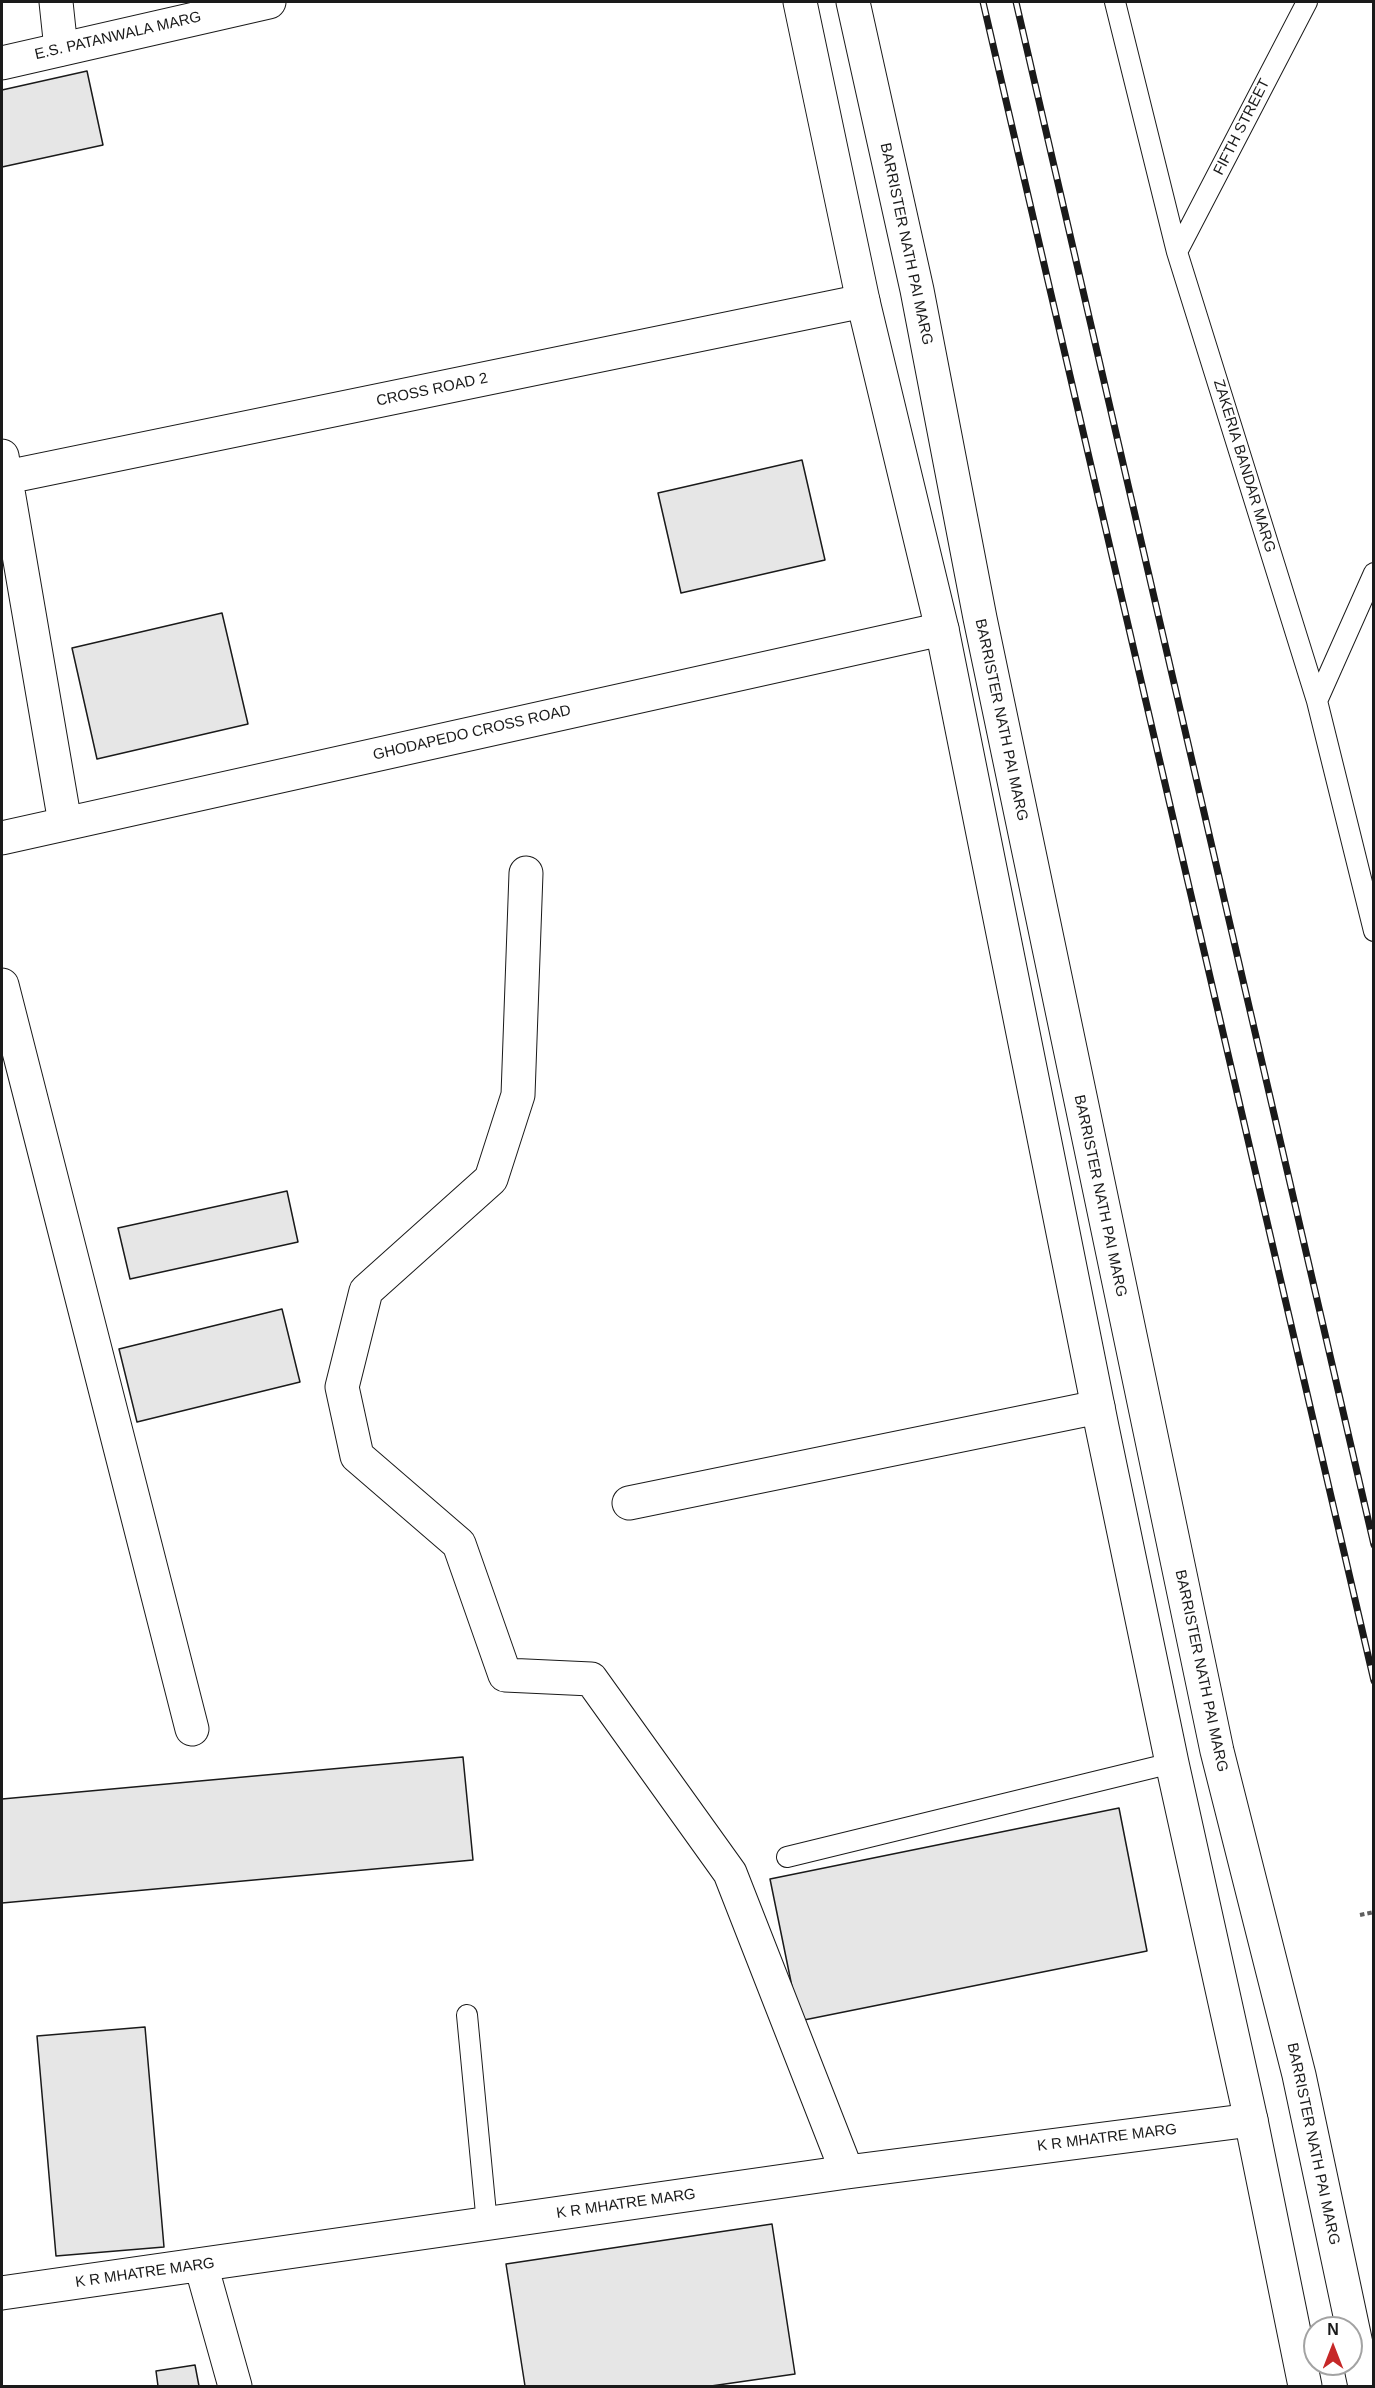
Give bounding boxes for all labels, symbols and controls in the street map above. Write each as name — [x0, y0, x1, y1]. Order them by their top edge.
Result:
street label: E.S. PATANWALA MARG — [33, 8, 203, 64]
street label: FIFTH STREET — [1210, 76, 1274, 178]
street label: BARRISTER NATH PAI MARG — [876, 141, 936, 347]
street label: CROSS ROAD 2 — [375, 369, 489, 411]
street label: ZAKERIA BANDAR MARG — [1209, 377, 1279, 555]
street label: BARRISTER NATH PAI MARG — [971, 617, 1031, 823]
street label: GHODAPEDO CROSS ROAD — [371, 701, 573, 765]
street label: BARRISTER NATH PAI MARG — [1070, 1093, 1130, 1299]
street label: BARRISTER NATH PAI MARG — [1171, 1568, 1231, 1774]
street label: BARRISTER NATH PAI MARG — [1283, 2041, 1343, 2247]
street label: K R MHATRE MARG — [1036, 2121, 1178, 2155]
street label: K R MHATRE MARG — [555, 2185, 697, 2223]
street label: K R MHATRE MARG — [74, 2254, 216, 2292]
north arrow — [1303, 2316, 1363, 2376]
text: N — [1327, 2321, 1339, 2338]

